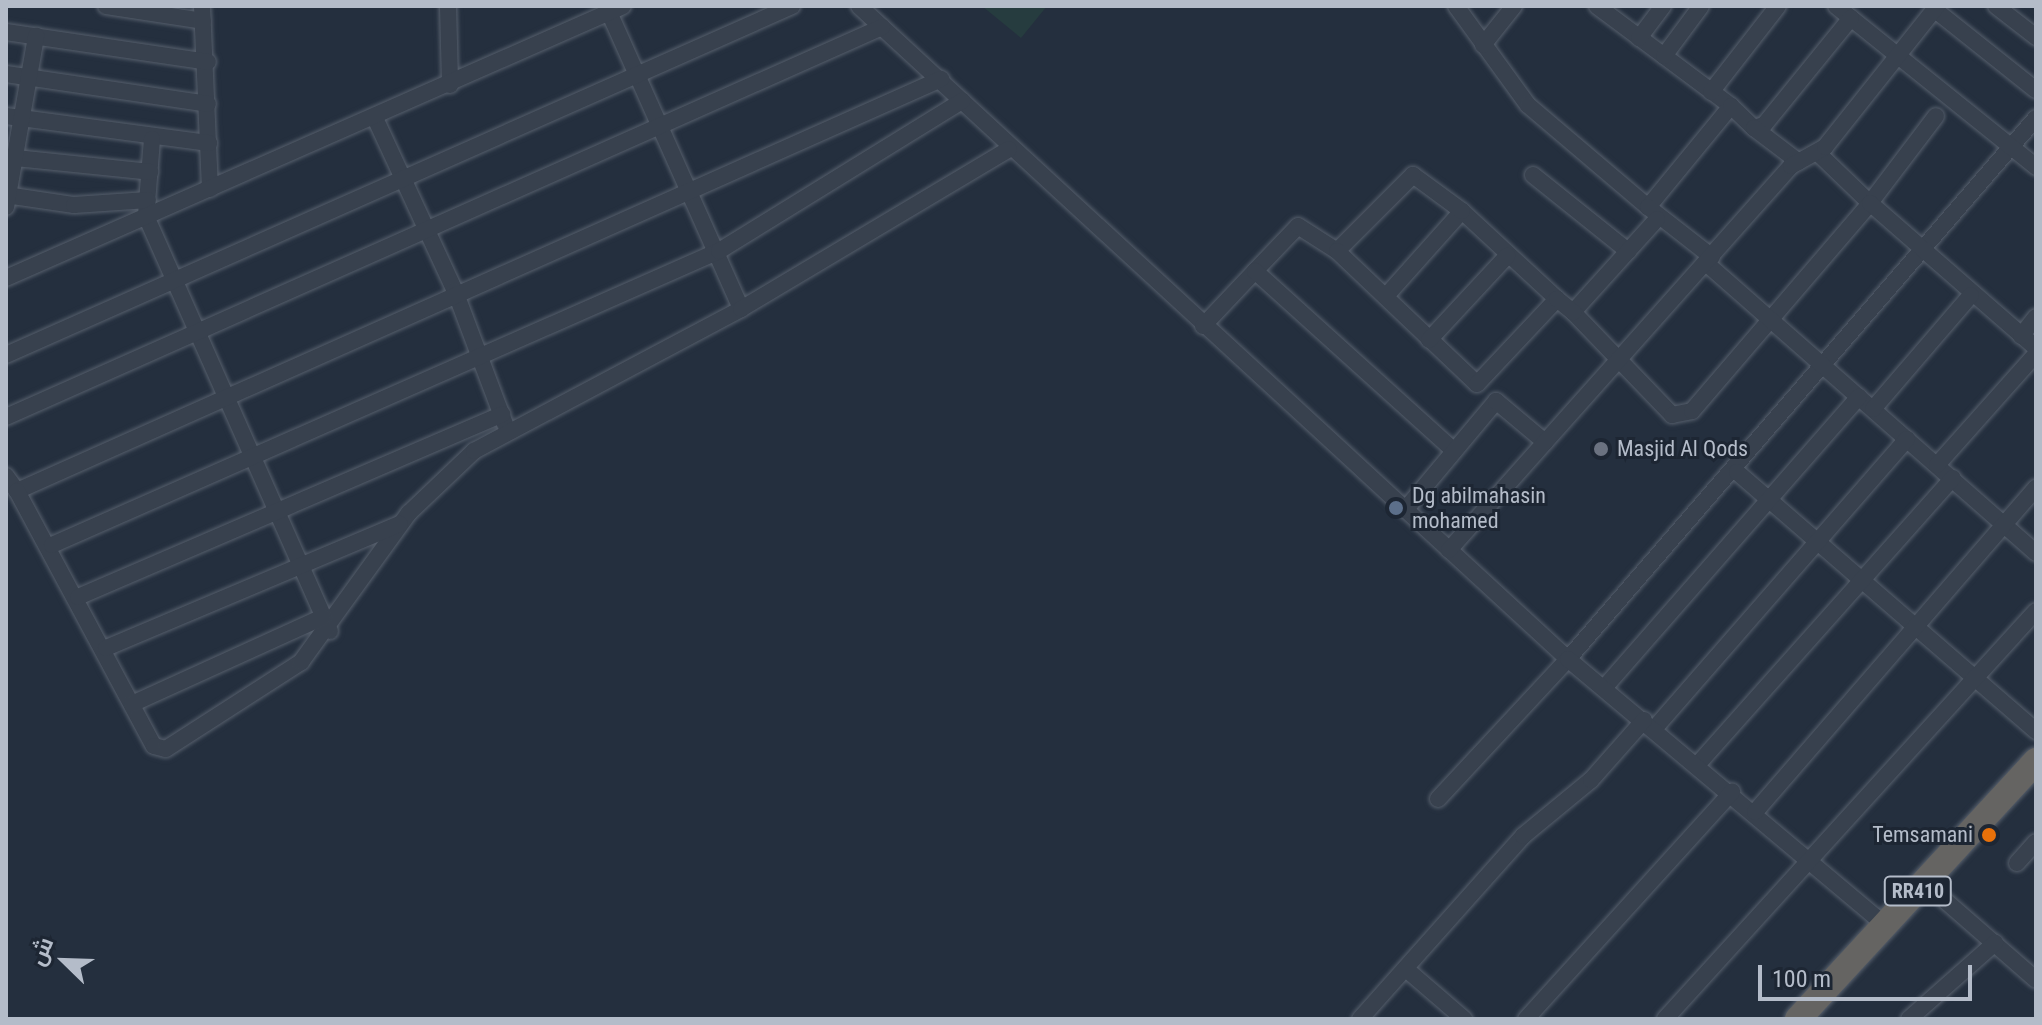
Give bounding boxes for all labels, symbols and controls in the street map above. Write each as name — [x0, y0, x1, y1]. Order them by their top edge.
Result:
place label: Masjid Al Qods — [1617, 436, 1748, 462]
marker: Masjid Al Qods — [1592, 440, 1610, 458]
place label: Dg abilmahasin mohamed — [1412, 482, 1546, 534]
marker: Dg abilmahasin mohamed — [1387, 499, 1405, 517]
place label: Temsamani — [1872, 822, 1973, 848]
marker: Temsamani — [1980, 826, 1998, 844]
road number: RR410 — [1882, 875, 1954, 907]
north arrow — [24, 921, 104, 1001]
text: ش — [24, 934, 58, 969]
scale bar — [1762, 949, 1976, 999]
text: 100 m — [1772, 965, 1831, 993]

